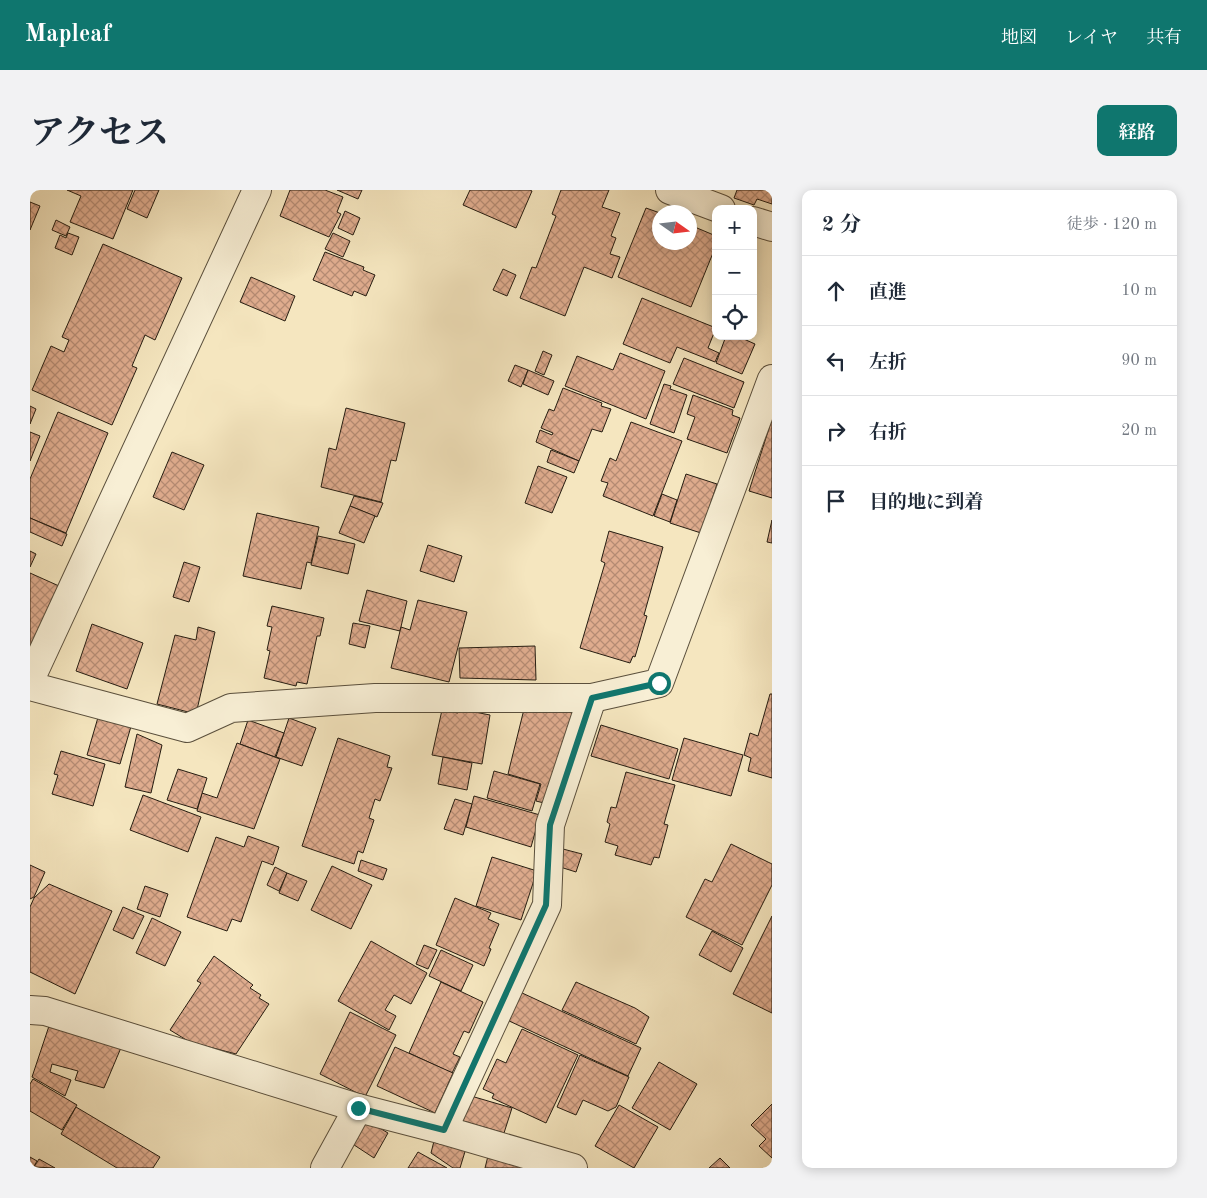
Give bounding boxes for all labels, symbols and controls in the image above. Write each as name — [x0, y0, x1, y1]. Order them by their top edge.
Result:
text: Mapleaf — [25, 23, 111, 47]
text: 地図 — [1001, 29, 1037, 47]
text: レイヤ — [1065, 29, 1118, 47]
text: 共有 — [1146, 29, 1182, 47]
button: 経路 — [1097, 105, 1177, 156]
text: アクセス — [30, 117, 169, 152]
north arrow — [652, 205, 697, 250]
map controls — [712, 205, 757, 340]
button: + — [712, 205, 757, 250]
text: 2 分 — [822, 215, 861, 236]
text: 徒歩 · 120 m — [1067, 217, 1157, 233]
button: − — [712, 250, 757, 295]
icon: ahead — [822, 277, 850, 305]
text: 10 m — [1121, 283, 1157, 299]
text: 直進 — [869, 284, 907, 303]
button: locate — [712, 295, 757, 340]
icon: left — [822, 347, 850, 375]
text: 90 m — [1121, 353, 1157, 369]
text: 左折 — [869, 354, 907, 373]
icon: right — [822, 417, 850, 445]
text: 20 m — [1121, 423, 1157, 439]
text: 右折 — [869, 424, 907, 443]
icon: arrive — [822, 487, 850, 515]
text: 目的地に到着 — [869, 494, 983, 513]
route start — [648, 672, 671, 695]
route end — [347, 1097, 370, 1120]

